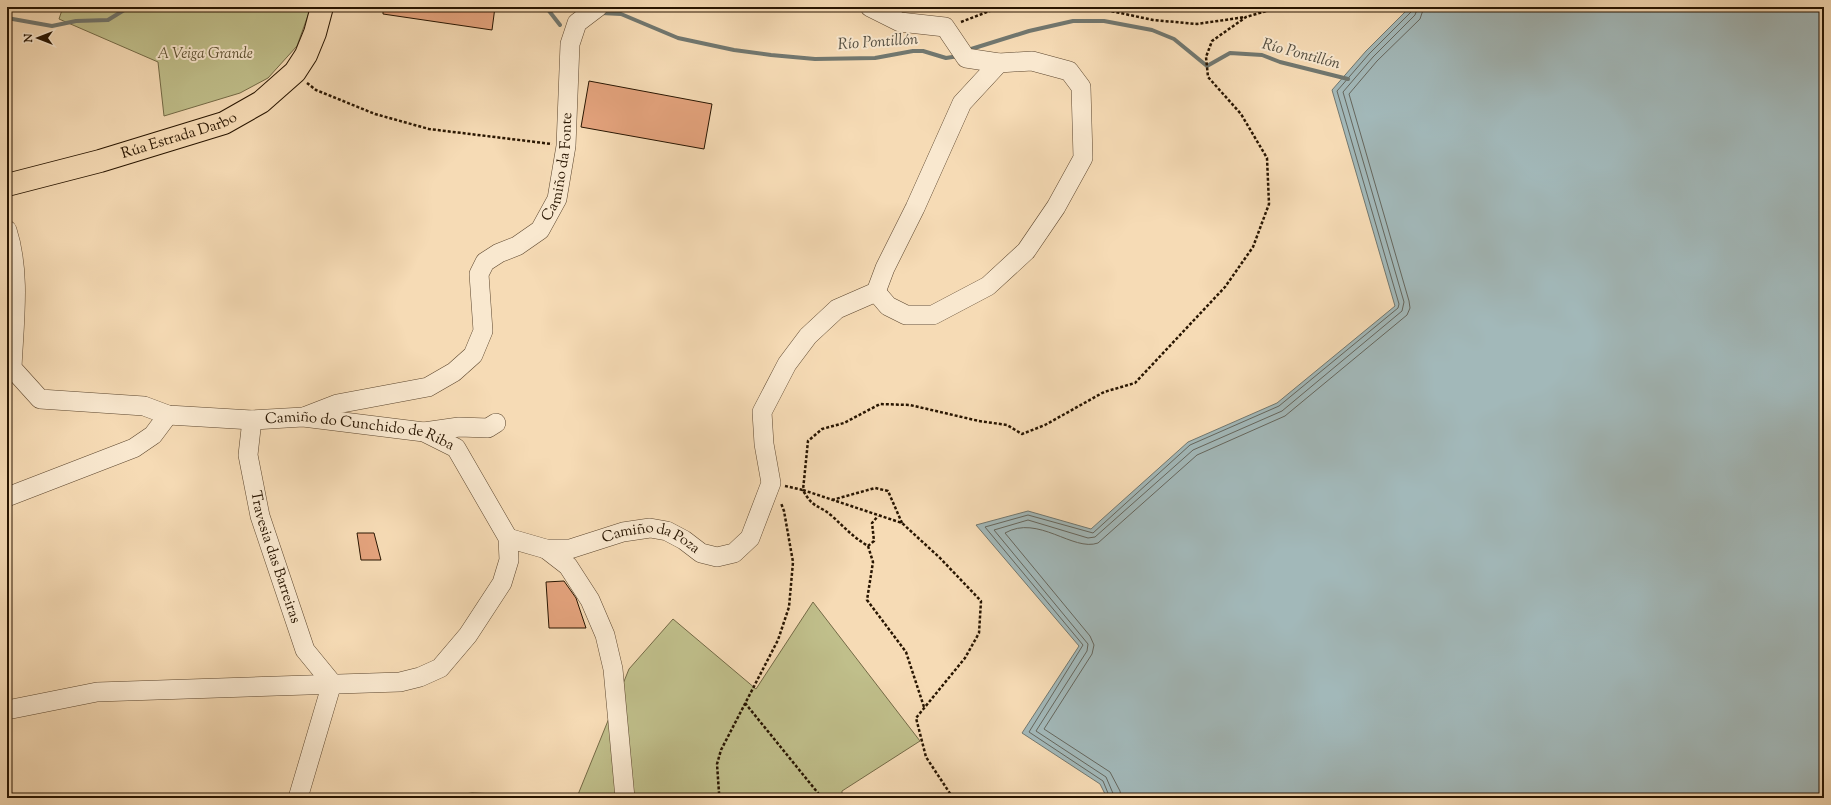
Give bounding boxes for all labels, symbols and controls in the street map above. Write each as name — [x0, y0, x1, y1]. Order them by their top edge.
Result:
north arrow — [18, 18, 58, 58]
water label: Río Pontillón — [837, 29, 920, 57]
text: N — [21, 33, 37, 43]
water label: Río Pontillón — [1259, 33, 1343, 77]
park label: A Veiga Grande — [157, 44, 253, 65]
street label: Rúa Estrada Darbo — [119, 107, 241, 164]
street label: Camiño da Fonte — [536, 112, 578, 225]
street label: Camiño do Cunchido de Riba — [264, 406, 458, 456]
street label: Travesia das Barreiras — [245, 489, 306, 626]
street label: Camiño da Poza — [599, 517, 704, 559]

